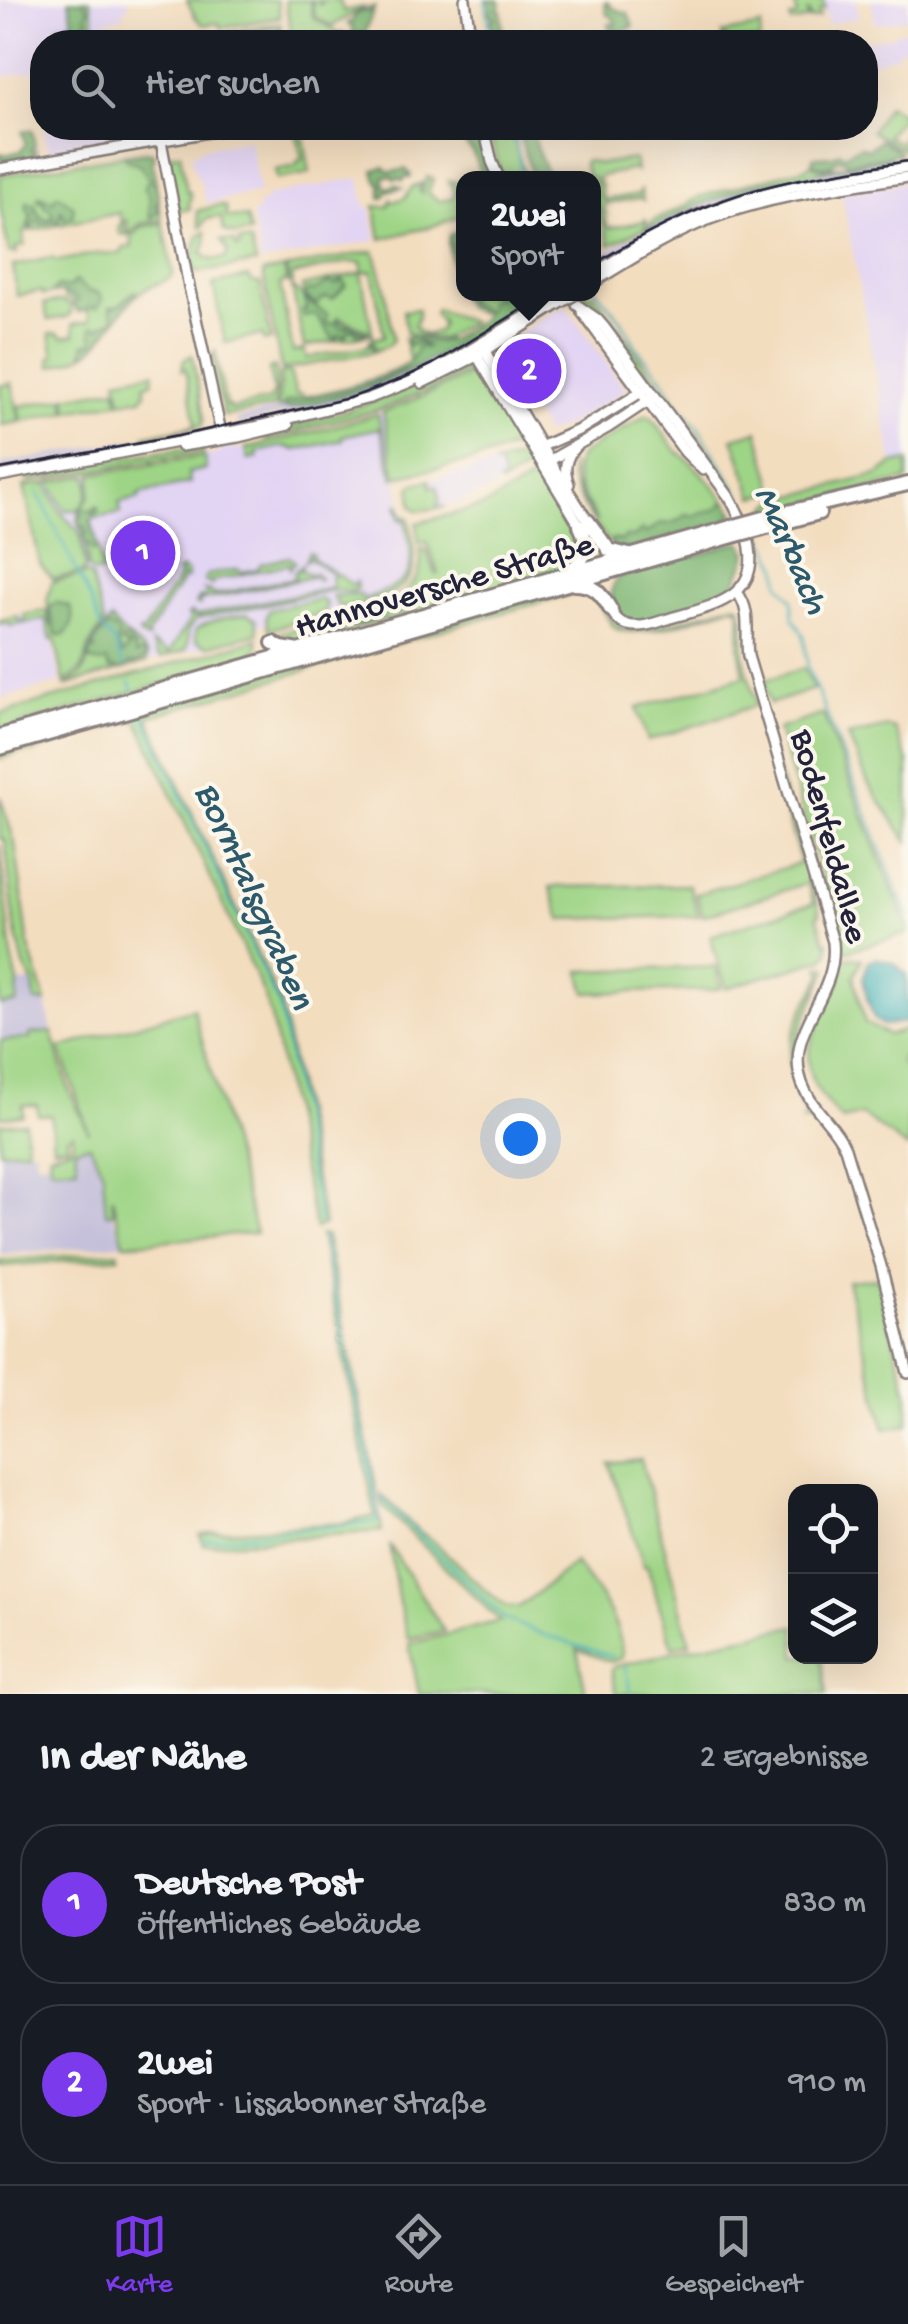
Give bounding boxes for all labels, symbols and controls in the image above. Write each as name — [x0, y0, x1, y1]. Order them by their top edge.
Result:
search box — [30, 30, 878, 140]
icon: search — [65, 58, 120, 113]
text: Hier suchen — [145, 63, 320, 107]
popup — [456, 171, 601, 301]
text: 2wei — [491, 195, 566, 239]
text: Sport — [491, 239, 562, 277]
pin: 2 — [496, 334, 562, 408]
water label: Marbach — [741, 480, 837, 622]
pin: 1 — [110, 516, 176, 590]
street label: Hannoversche Straße — [291, 526, 600, 650]
street label: Bodenfeldallee — [779, 725, 875, 949]
water label: Borntalsgraben — [182, 777, 322, 1018]
your location — [495, 1113, 546, 1164]
map controls — [788, 1484, 878, 1664]
button: locate — [788, 1484, 878, 1574]
button: layers — [788, 1574, 878, 1664]
text: In der Nähe — [40, 1735, 246, 1784]
text: 2 Ergebnisse — [700, 1740, 868, 1778]
text: Deutsche Post — [137, 1863, 361, 1907]
text: 1 — [68, 1885, 81, 1923]
text: 830 m — [783, 1885, 866, 1923]
text: Öffentliches Gebäude — [137, 1907, 420, 1945]
text: 2wei — [137, 2043, 213, 2087]
text: 2 — [67, 2065, 82, 2103]
text: 910 m — [789, 2065, 866, 2103]
text: Sport · Lissabonner Straße — [137, 2087, 486, 2125]
tab: Karte — [106, 2209, 173, 2302]
tab: Route — [385, 2209, 453, 2302]
tab: Gespeichert — [665, 2209, 802, 2302]

